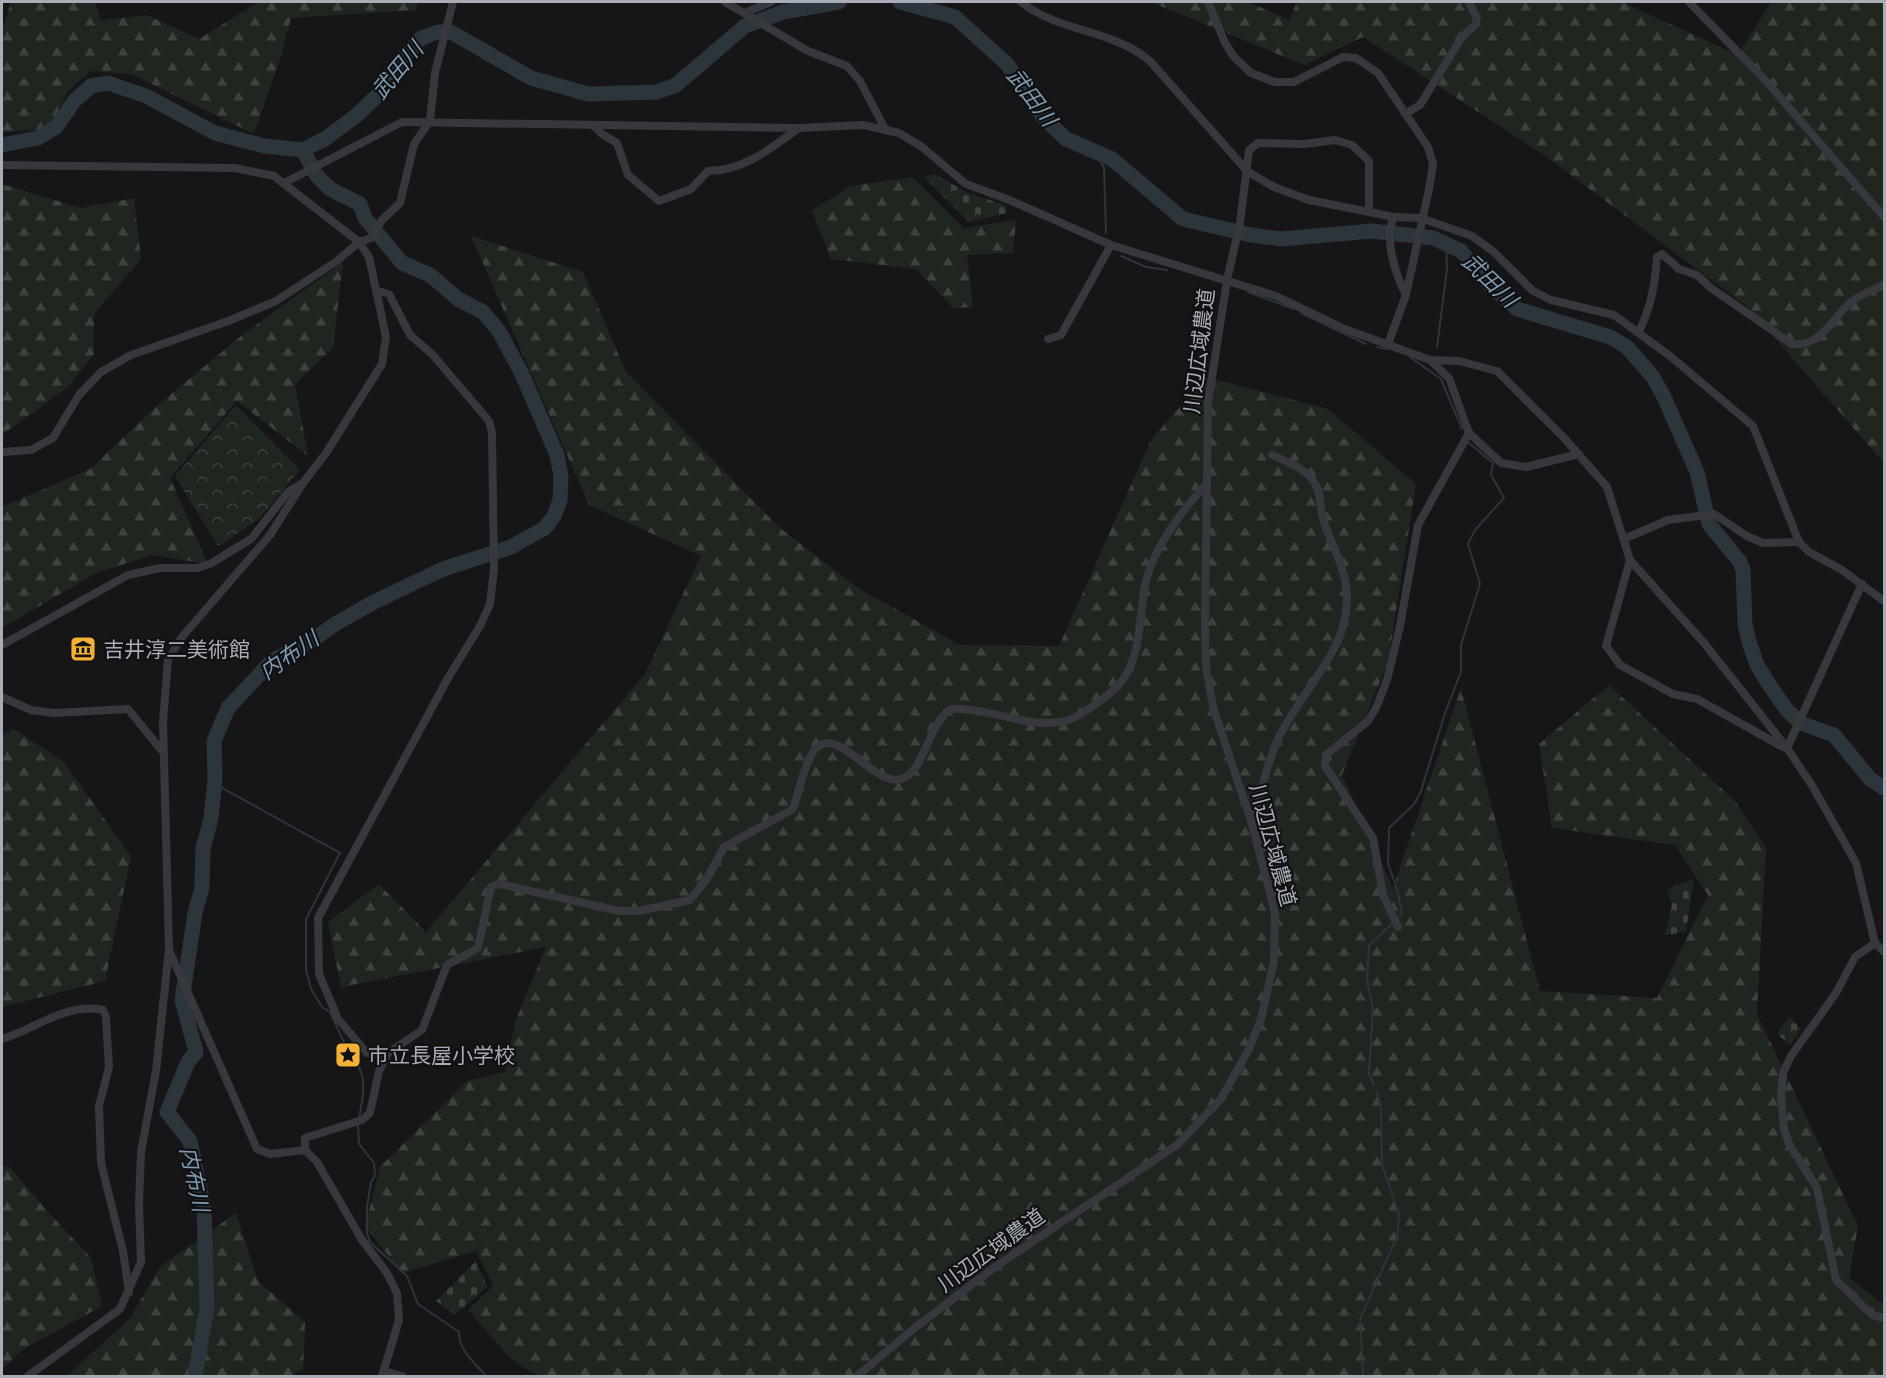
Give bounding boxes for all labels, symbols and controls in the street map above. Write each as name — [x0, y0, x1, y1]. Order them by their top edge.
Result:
water label: 武田川 — [364, 34, 431, 105]
water label: 武田川 — [1000, 62, 1065, 134]
water label: 武田川 — [1456, 246, 1526, 315]
street label: 川辺広域農道 — [1177, 287, 1221, 415]
water label: 内布川 — [253, 623, 326, 686]
museum icon: 吉井淳二美術館 — [68, 634, 98, 664]
place label: 吉井淳二美術館 — [103, 635, 250, 664]
street label: 川辺広域農道 — [1243, 780, 1303, 910]
place icon: 市立長屋小学校 — [333, 1040, 363, 1070]
place label: 市立長屋小学校 — [368, 1041, 515, 1070]
water label: 内布川 — [173, 1144, 217, 1216]
street label: 川辺広域農道 — [932, 1201, 1050, 1299]

